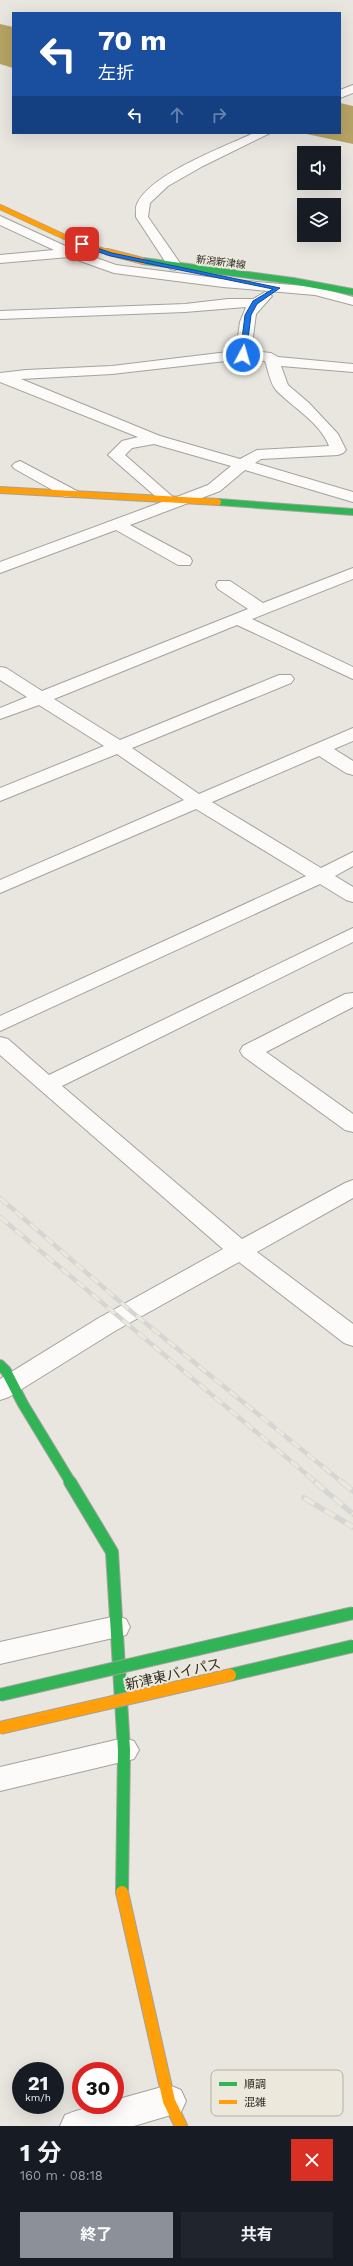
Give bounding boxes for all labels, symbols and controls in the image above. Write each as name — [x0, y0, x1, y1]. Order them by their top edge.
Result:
text: 70 m — [98, 24, 167, 57]
icon: left — [32, 28, 84, 80]
text: 左折 — [98, 62, 134, 83]
icon: left — [124, 104, 146, 126]
icon: ahead — [166, 104, 188, 126]
icon: right — [208, 104, 230, 126]
map controls — [297, 146, 341, 242]
button: sound — [297, 146, 341, 190]
button: layers — [297, 198, 341, 242]
pin — [65, 227, 99, 261]
icon: arrive — [71, 233, 93, 255]
street label: 新潟新津線 — [196, 253, 246, 271]
position arrow — [222, 334, 264, 376]
street label: 新津東バイパス — [124, 1655, 222, 1693]
speed limit sign: 30 — [72, 2062, 124, 2114]
legend — [211, 2070, 343, 2116]
text: 21 — [28, 2071, 48, 2095]
text: 順調 — [244, 2078, 266, 2091]
text: km/h — [25, 2092, 51, 2103]
text: 混雑 — [244, 2096, 266, 2109]
text: 1 分 — [20, 2139, 61, 2167]
button: close — [291, 2139, 333, 2181]
text: 160 m · 08:18 — [20, 2168, 103, 2183]
button: 終了 — [20, 2212, 173, 2258]
button: 共有 — [181, 2212, 333, 2258]

